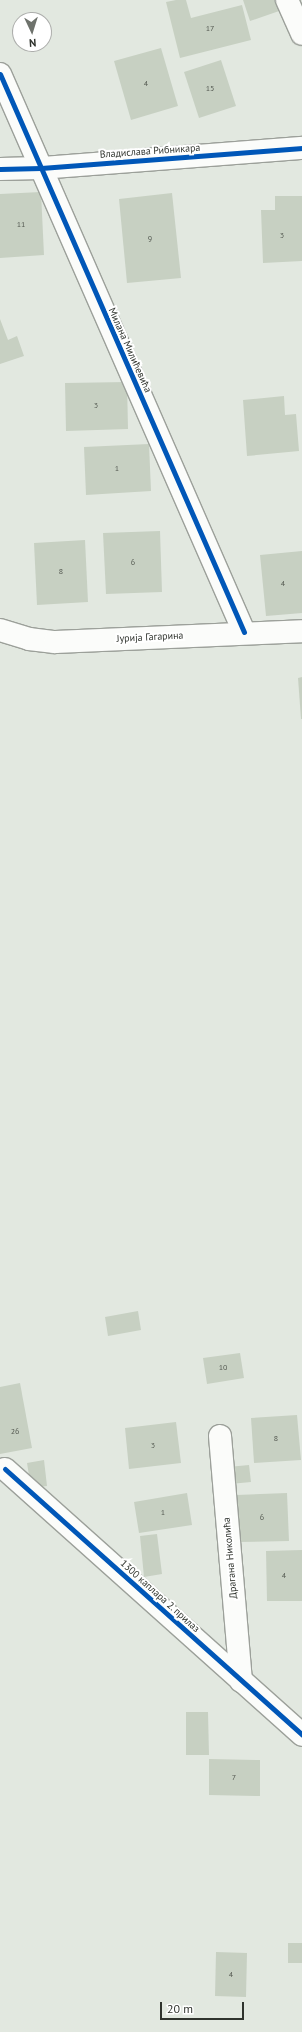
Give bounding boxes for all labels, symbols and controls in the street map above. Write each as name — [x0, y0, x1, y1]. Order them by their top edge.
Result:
north arrow — [12, 12, 52, 52]
house number: 17 — [206, 24, 214, 34]
text: N — [29, 36, 37, 50]
house number: 4 — [144, 79, 148, 89]
house number: 15 — [206, 84, 214, 94]
street label: Владислава Рибникара — [99, 141, 201, 161]
house number: 11 — [17, 220, 25, 230]
house number: 3 — [280, 231, 284, 241]
house number: 9 — [148, 234, 152, 244]
street label: Милана Милићевића — [106, 306, 154, 394]
house number: 3 — [94, 401, 98, 411]
house number: 1 — [115, 464, 119, 474]
house number: 6 — [131, 558, 135, 568]
house number: 8 — [59, 567, 63, 577]
house number: 4 — [281, 579, 285, 589]
street label: Јурија Гагарина — [116, 629, 184, 645]
house number: 10 — [219, 1363, 227, 1373]
house number: 26 — [11, 1427, 19, 1437]
house number: 8 — [274, 1434, 278, 1444]
house number: 3 — [151, 1441, 155, 1451]
house number: 1 — [161, 1508, 165, 1518]
house number: 6 — [260, 1513, 264, 1523]
street label: Драгана Николића — [220, 1517, 240, 1599]
street label: 1300 каплара 2. прилаз — [118, 1557, 202, 1635]
house number: 4 — [282, 1571, 286, 1581]
house number: 7 — [232, 1773, 236, 1783]
house number: 4 — [229, 1970, 233, 1980]
scale bar — [162, 1994, 246, 2020]
text: 20 m — [167, 2001, 193, 2016]

